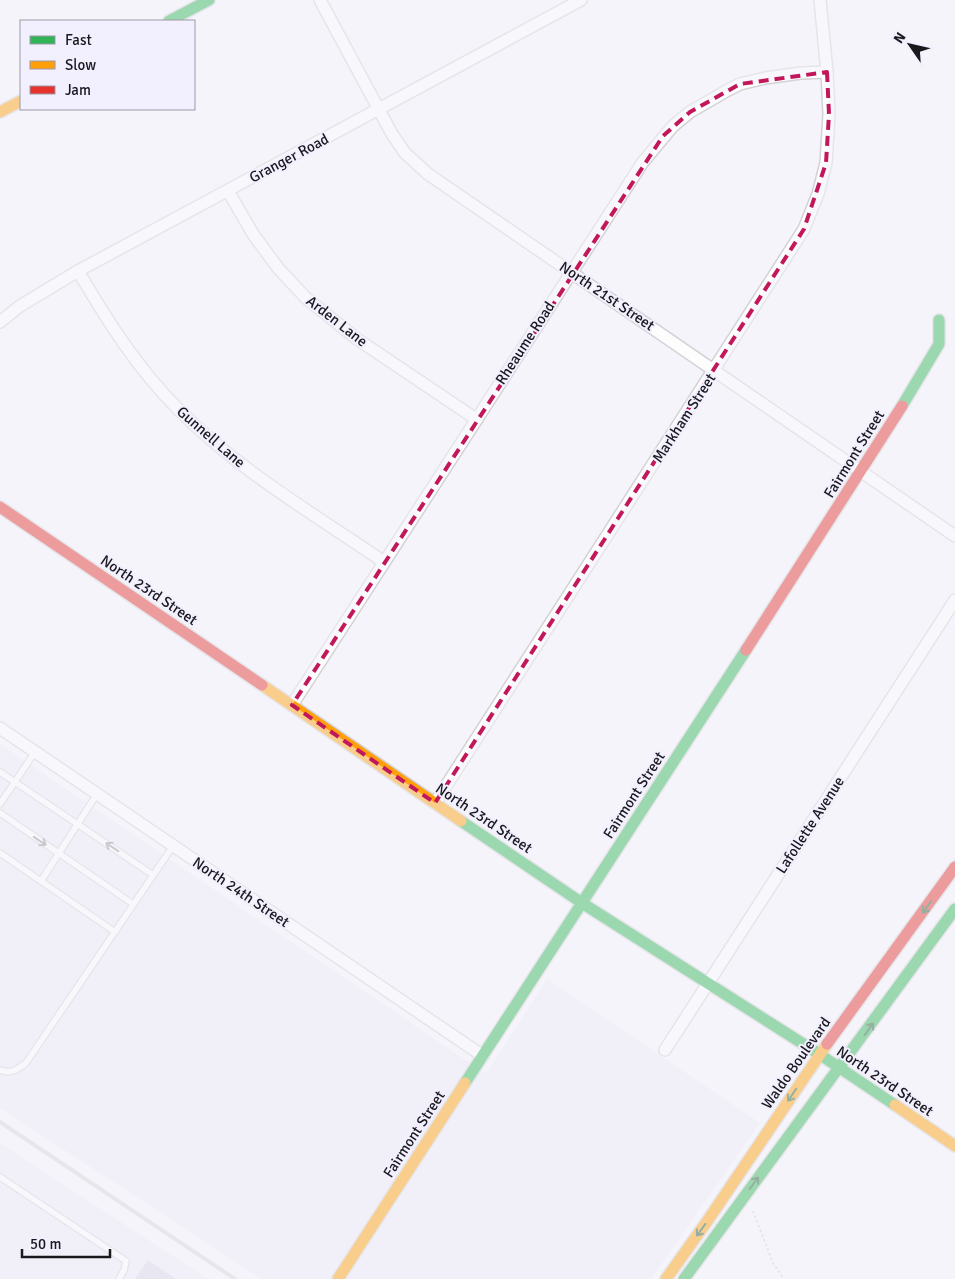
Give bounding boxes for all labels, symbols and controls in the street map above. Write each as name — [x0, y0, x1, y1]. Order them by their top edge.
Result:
legend — [20, 20, 195, 110]
north arrow — [885, 20, 935, 70]
text: N — [890, 29, 909, 47]
text: Fast — [65, 31, 92, 49]
text: Slow — [65, 56, 96, 74]
text: Jam — [65, 81, 91, 99]
street label: Granger Road — [246, 130, 332, 186]
street label: North 21st Street — [556, 258, 658, 334]
street label: Arden Lane — [303, 292, 371, 350]
street label: Rheaume Road — [491, 298, 559, 388]
street label: Markham Street — [648, 370, 720, 466]
street label: Gunnell Lane — [173, 402, 249, 472]
street label: Fairmont Street — [820, 407, 888, 501]
street label: North 23rd Street — [97, 551, 201, 629]
street label: Fairmont Street — [599, 748, 669, 842]
street label: Lafollette Avenue — [772, 773, 848, 877]
street label: North 23rd Street — [432, 779, 536, 857]
one-way arrow — [33, 836, 47, 846]
one-way arrow — [106, 842, 120, 852]
street label: North 24th Street — [189, 853, 293, 931]
one-way arrow — [921, 899, 932, 913]
street label: Waldo Boulevard — [758, 1014, 834, 1112]
one-way arrow — [863, 1023, 874, 1036]
street label: North 23rd Street — [833, 1042, 937, 1120]
street label: Fairmont Street — [379, 1087, 449, 1181]
one-way arrow — [787, 1087, 797, 1101]
one-way arrow — [749, 1176, 759, 1190]
one-way arrow — [696, 1222, 706, 1236]
scale bar — [22, 1226, 110, 1258]
text: 50 m — [30, 1235, 61, 1253]

